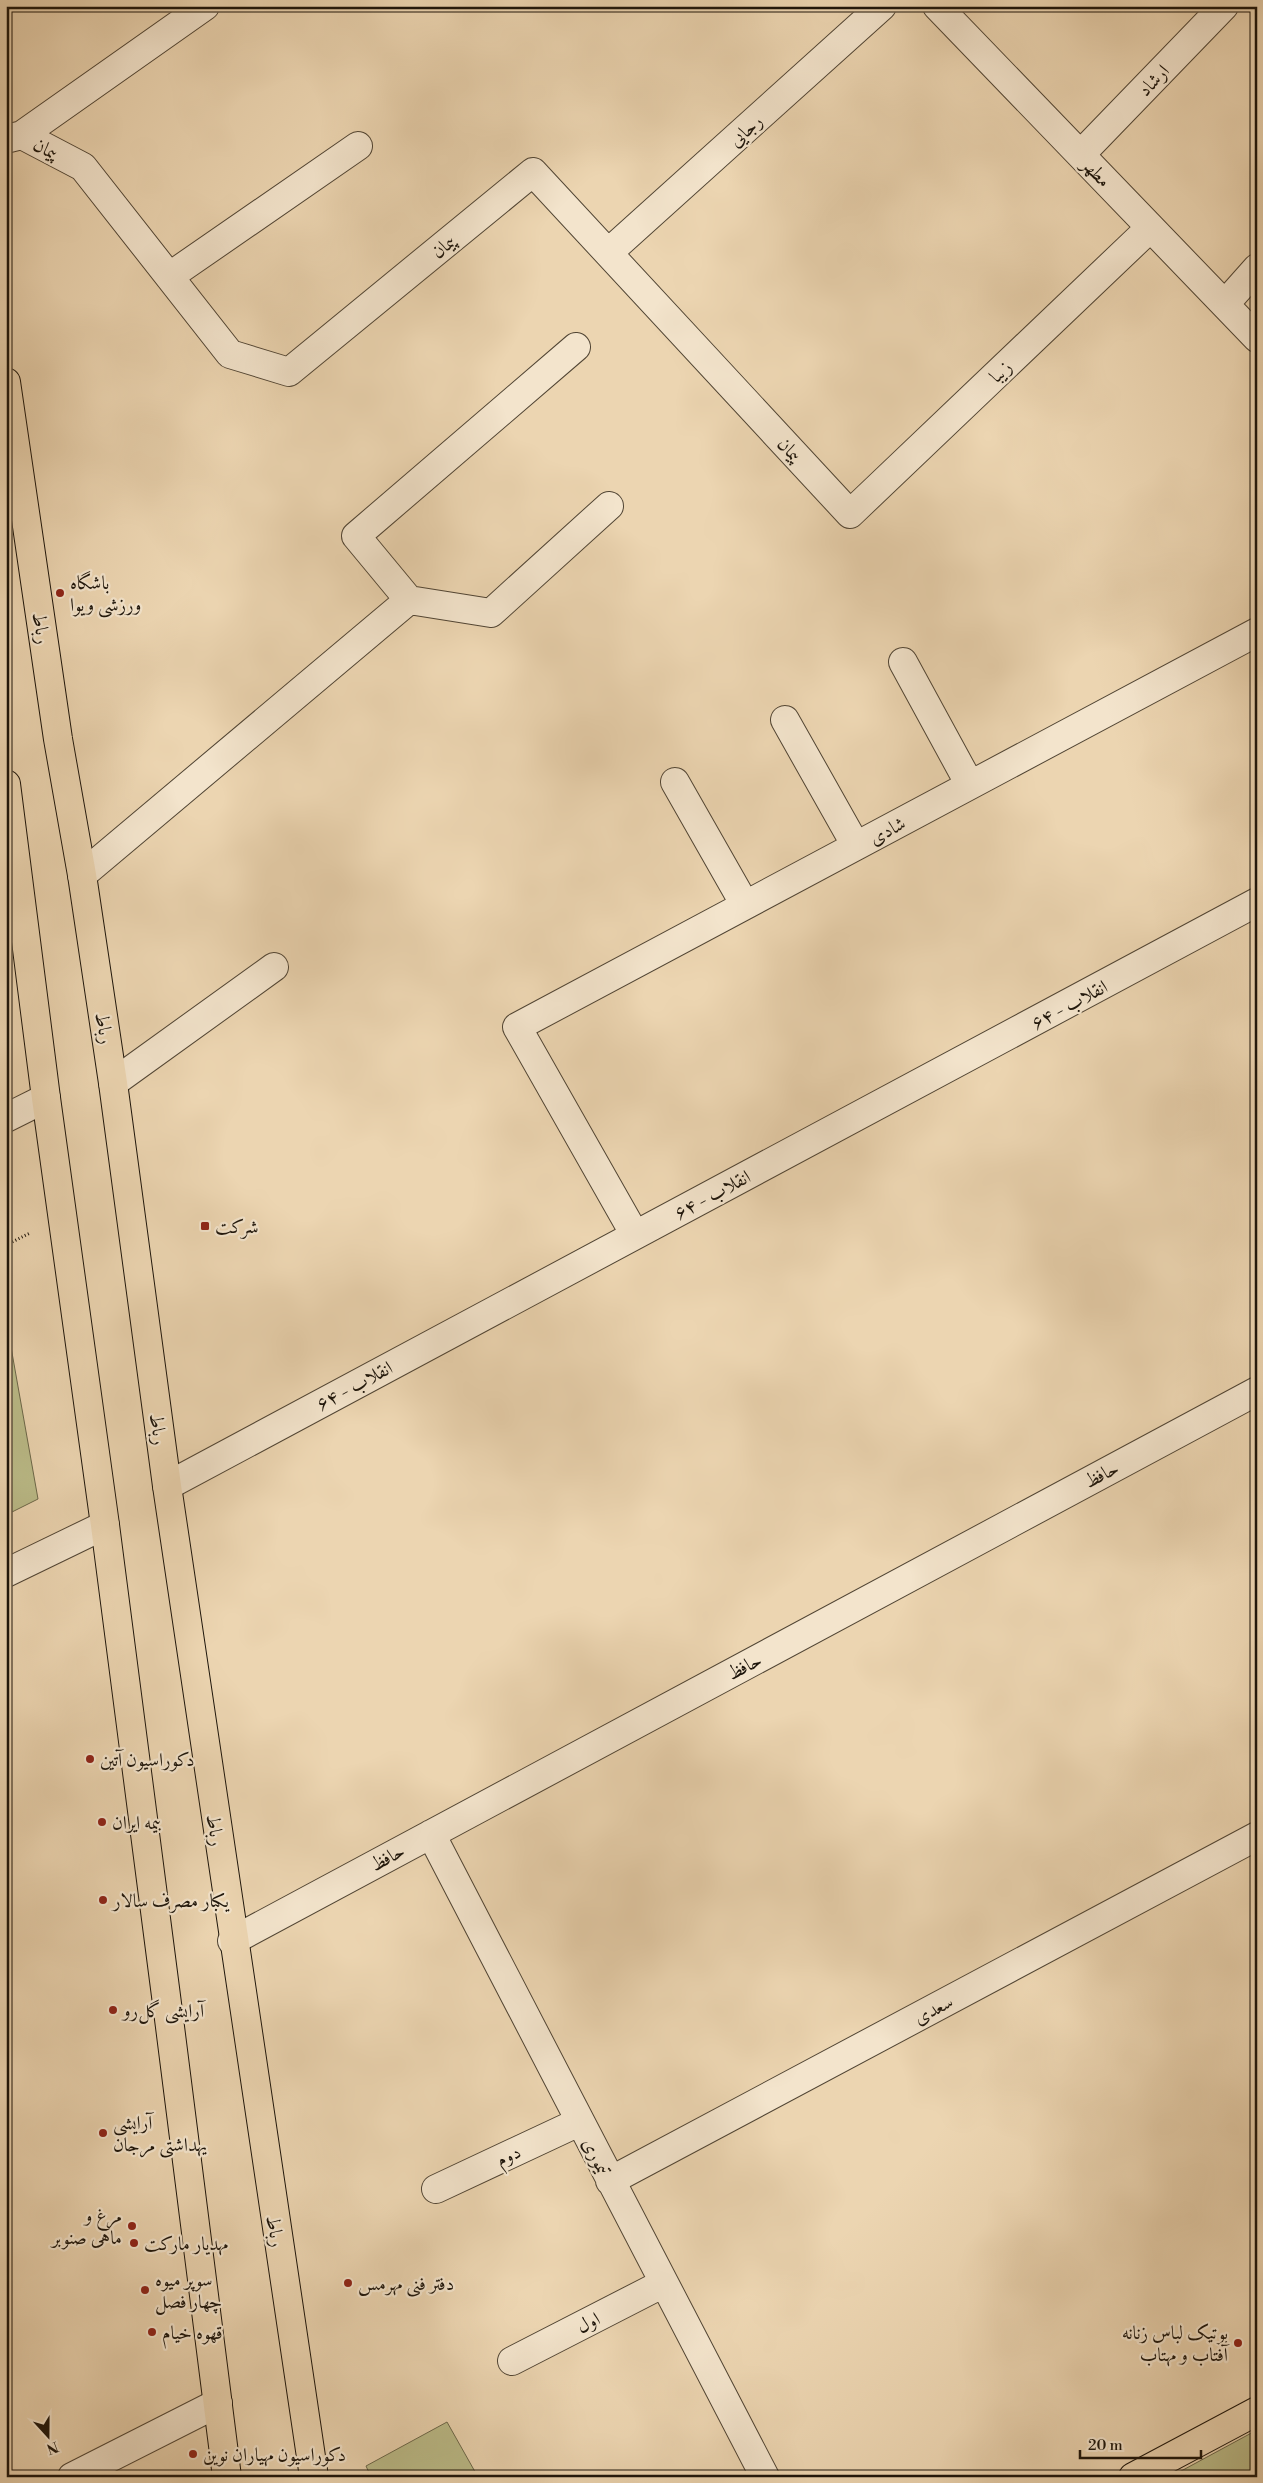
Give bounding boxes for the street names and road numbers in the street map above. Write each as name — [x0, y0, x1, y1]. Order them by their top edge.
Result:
street label: ارشاد — [1133, 60, 1175, 102]
street label: رجایی — [724, 109, 768, 153]
street label: پیمان — [29, 132, 63, 166]
street label: مطهر — [1075, 151, 1116, 192]
street label: پیمان — [426, 229, 462, 264]
street label: زیبا — [984, 355, 1017, 388]
street label: پیمان — [772, 432, 807, 468]
street label: رباط — [27, 611, 55, 646]
street label: شادی — [865, 811, 910, 850]
street label: انقلاب - ۶۴ — [1027, 975, 1112, 1035]
street label: رباط — [90, 1010, 118, 1046]
street label: انقلاب - ۶۴ — [670, 1165, 755, 1225]
street label: انقلاب - ۶۴ — [312, 1356, 397, 1416]
street label: رباط — [144, 1412, 172, 1447]
street label: حافظ — [1080, 1456, 1123, 1494]
street label: حافظ — [723, 1648, 766, 1686]
street label: رباط — [201, 1813, 229, 1848]
street label: حافظ — [366, 1839, 409, 1877]
street label: سعدی — [910, 1990, 957, 2030]
street label: تیموری — [577, 2134, 616, 2180]
street label: دوم — [492, 2140, 526, 2176]
street label: رباط — [261, 2213, 289, 2249]
street label: اول — [573, 2307, 604, 2339]

